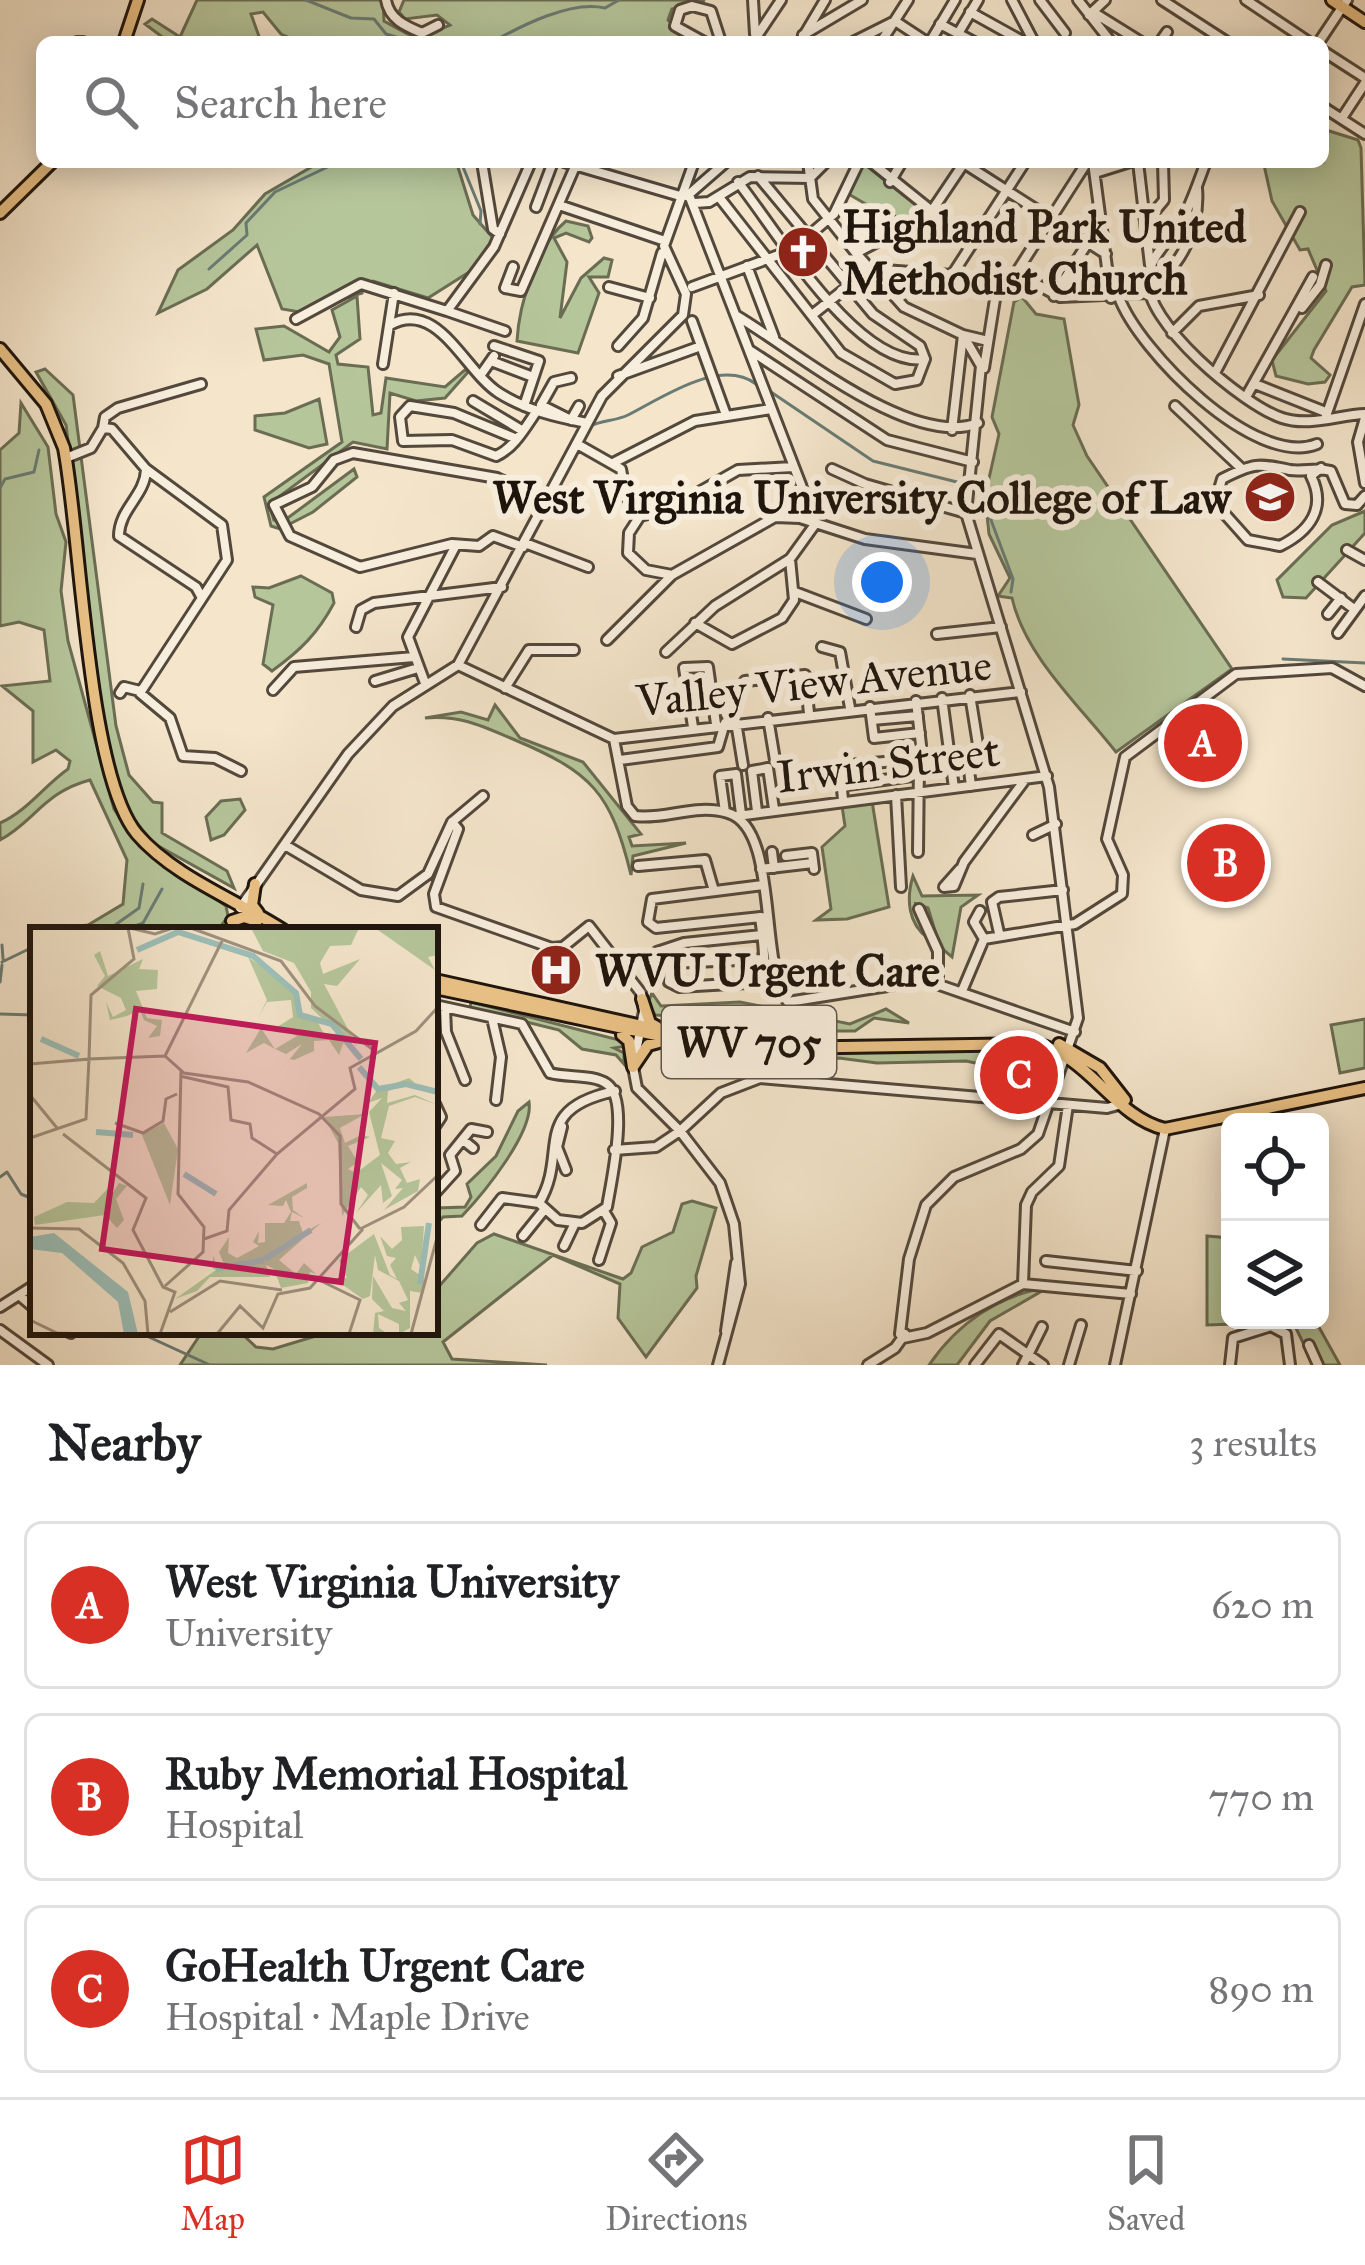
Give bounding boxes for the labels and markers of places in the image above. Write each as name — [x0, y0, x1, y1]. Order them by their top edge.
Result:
place label: Highland Park United Methodist Church — [842, 199, 1247, 306]
church icon: Highland Park United Methodist Church — [775, 224, 831, 280]
school or university icon: West Virginia University College of Law — [1242, 469, 1298, 525]
place label: West Virginia University College of Law — [492, 470, 1233, 525]
pin: A — [1164, 698, 1242, 788]
pin: B — [1187, 818, 1265, 908]
hospital icon: WVU Urgent Care — [528, 942, 584, 998]
place label: WVU Urgent Care — [595, 943, 940, 998]
pin: C — [980, 1030, 1058, 1120]

